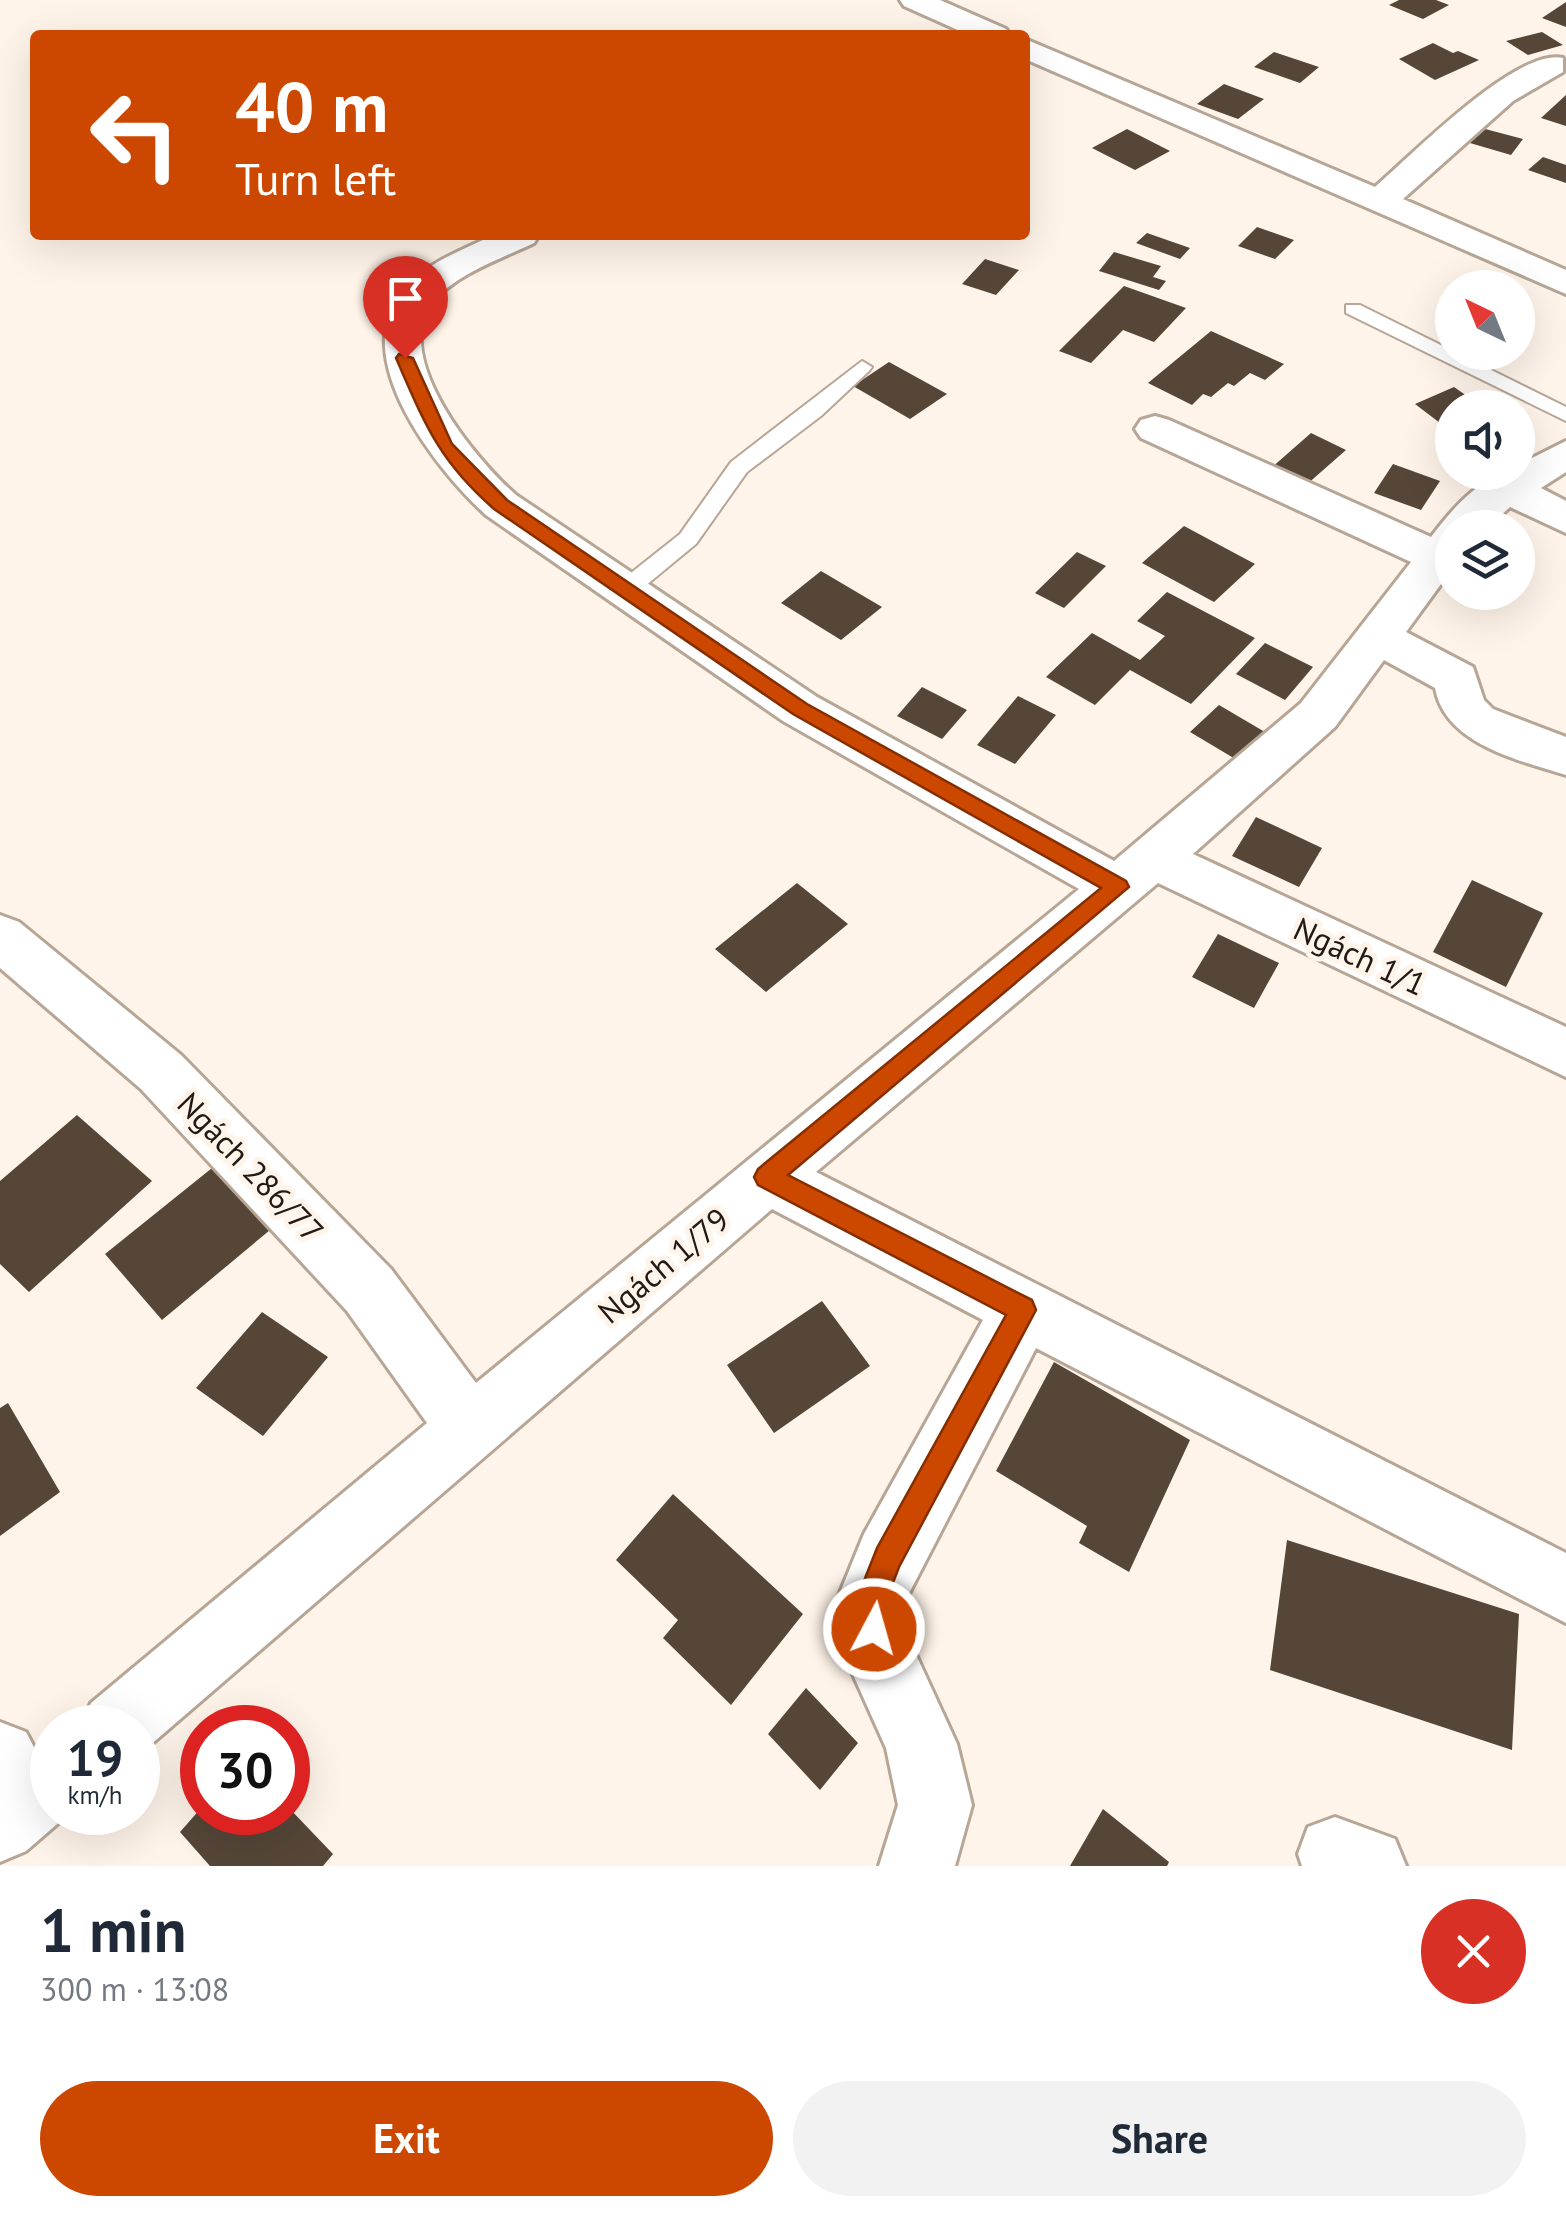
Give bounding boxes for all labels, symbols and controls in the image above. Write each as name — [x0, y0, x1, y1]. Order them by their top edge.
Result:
text: 40 m — [235, 61, 388, 151]
icon: left — [70, 70, 200, 200]
text: Turn left — [235, 149, 396, 207]
pin — [363, 256, 448, 359]
north arrow — [1435, 270, 1535, 370]
map controls — [1435, 270, 1535, 610]
icon: arrive — [378, 271, 433, 326]
button: sound — [1435, 390, 1535, 490]
button: layers — [1435, 510, 1535, 610]
street label: Ngách 1/1 — [1287, 907, 1433, 1005]
street label: Ngách 286/77 — [169, 1083, 333, 1251]
street label: Ngách 1/79 — [589, 1198, 737, 1332]
position arrow — [822, 1577, 926, 1681]
speed limit sign: 30 — [180, 1705, 310, 1835]
text: 19 — [67, 1725, 123, 1790]
text: km/h — [68, 1779, 122, 1811]
text: 1 min — [40, 1891, 186, 1969]
button: close — [1421, 1899, 1526, 2004]
text: 300 m · 13:08 — [40, 1968, 229, 2010]
button: Exit — [40, 2081, 773, 2196]
button: Share — [793, 2081, 1526, 2196]

